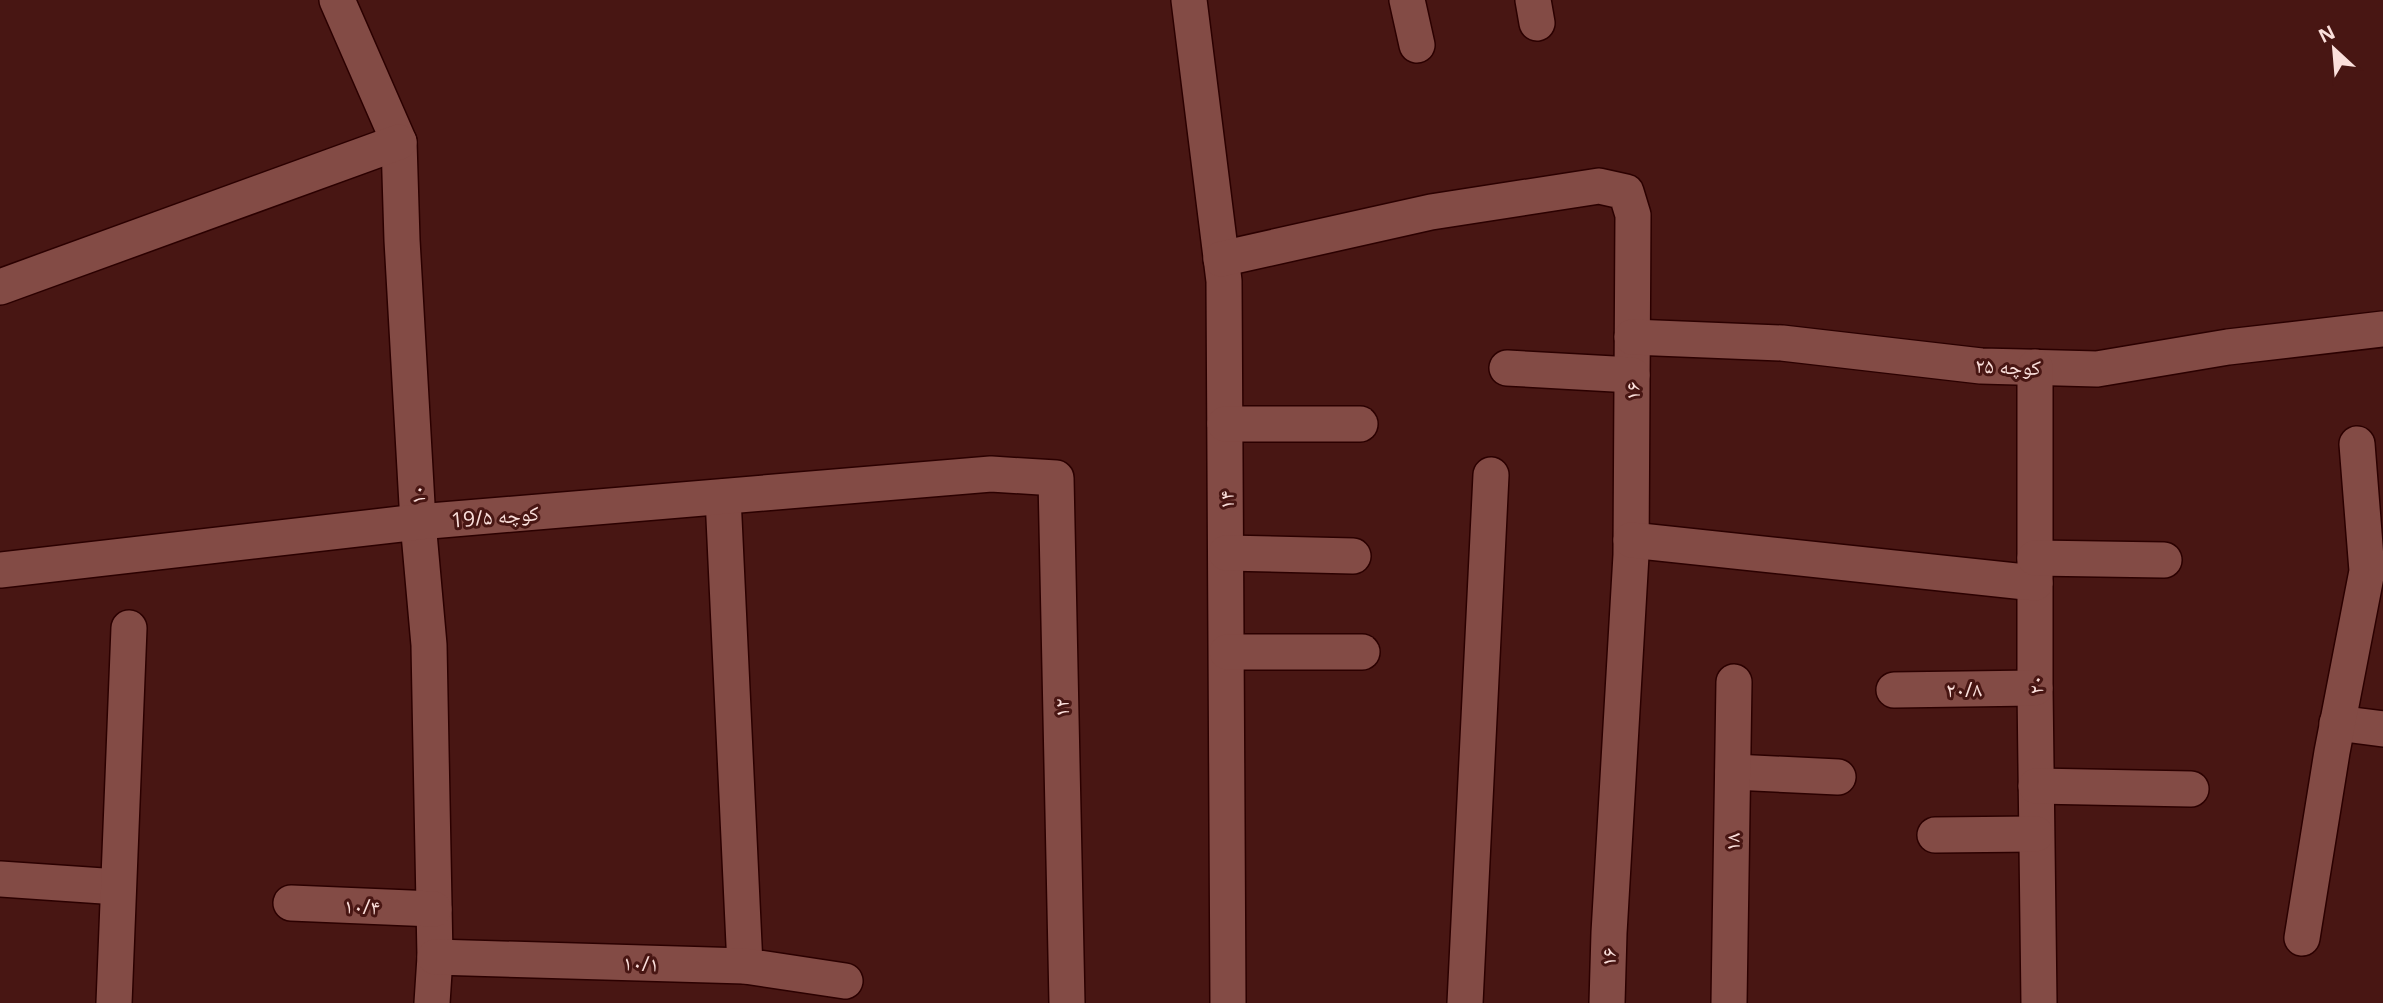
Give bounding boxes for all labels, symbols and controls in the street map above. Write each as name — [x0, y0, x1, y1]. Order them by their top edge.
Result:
north arrow — [2299, 14, 2369, 84]
text: N — [2314, 19, 2339, 49]
street label: کوچه ۲۵ — [1975, 351, 2042, 381]
street label: ۱۶ — [1618, 382, 1646, 400]
street label: ۱۰ — [403, 485, 431, 505]
street label: ۱۴ — [1212, 491, 1240, 509]
street label: کوچه 19/۵ — [450, 498, 540, 534]
street label: ۲۰/۸ — [1946, 675, 1982, 703]
street label: ۲۰ — [2021, 676, 2049, 694]
street label: ۱۲ — [1047, 698, 1075, 718]
street label: ۱۸ — [1718, 832, 1746, 852]
street label: ۱۰/۴ — [344, 891, 380, 921]
street label: ۱۶ — [1594, 947, 1622, 967]
street label: ۱۰/۱ — [623, 948, 659, 978]

